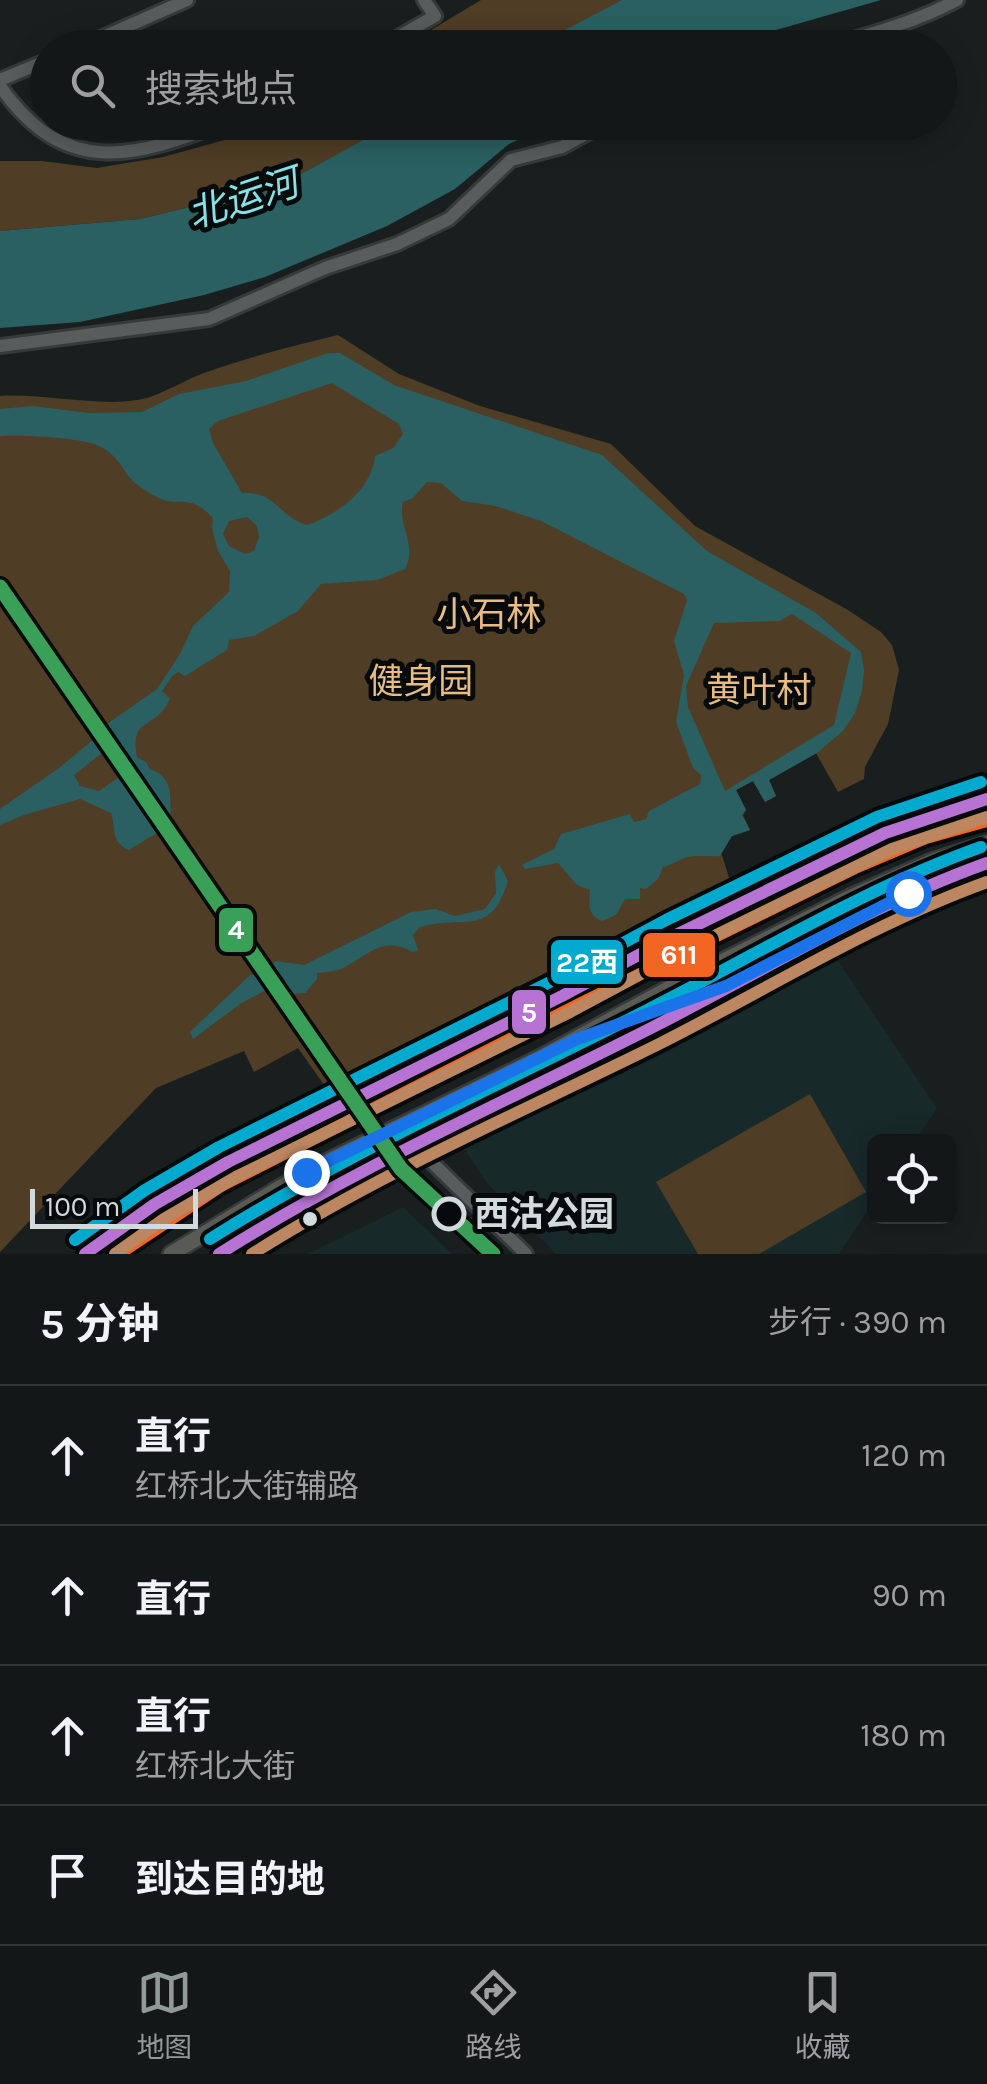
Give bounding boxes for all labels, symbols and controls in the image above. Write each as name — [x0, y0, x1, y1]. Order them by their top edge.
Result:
search box — [30, 30, 957, 140]
icon: search — [65, 58, 120, 113]
text: 搜索地点 — [145, 67, 297, 112]
water label: 北运河 — [182, 158, 311, 238]
park label: 小石林 — [436, 594, 542, 635]
park label: 健身园 — [368, 661, 474, 702]
park label: 黄叶村 — [706, 670, 812, 711]
route start — [886, 871, 932, 917]
line badge: 4 — [217, 906, 255, 954]
text: 4 — [228, 913, 245, 946]
line badge: 611 — [641, 931, 717, 979]
line badge: 22西 — [549, 938, 625, 986]
text: 611 — [661, 938, 697, 971]
text: 22西 — [556, 946, 618, 979]
line badge: 5 — [510, 988, 548, 1036]
text: 5 — [521, 996, 537, 1029]
map controls — [867, 1134, 957, 1224]
button: locate — [867, 1134, 957, 1224]
route end — [284, 1150, 330, 1196]
scale bar — [30, 1184, 198, 1228]
text: 100 m — [45, 1190, 120, 1223]
place label: 西沽公园 — [474, 1194, 614, 1235]
marker: 西沽公园 — [433, 1198, 465, 1230]
unlabelled marker — [300, 1209, 320, 1229]
text: 5 分钟 — [40, 1299, 159, 1349]
text: 步行 · 390 m — [768, 1304, 947, 1341]
text: 直行 — [135, 1414, 211, 1459]
icon: ahead — [40, 1428, 95, 1483]
text: 120 m — [861, 1437, 947, 1474]
text: 红桥北大街辅路 — [135, 1468, 359, 1505]
icon: ahead — [40, 1568, 95, 1623]
text: 直行 — [135, 1577, 211, 1622]
text: 90 m — [872, 1577, 947, 1614]
text: 直行 — [135, 1694, 211, 1739]
icon: ahead — [40, 1708, 95, 1763]
text: 180 m — [860, 1717, 947, 1754]
text: 红桥北大街 — [135, 1748, 295, 1785]
icon: arrive — [40, 1848, 95, 1903]
text: 到达目的地 — [135, 1857, 325, 1902]
tab: 地图 — [136, 1965, 193, 2065]
tab: 路线 — [465, 1965, 522, 2065]
tab: 收藏 — [794, 1965, 851, 2065]

